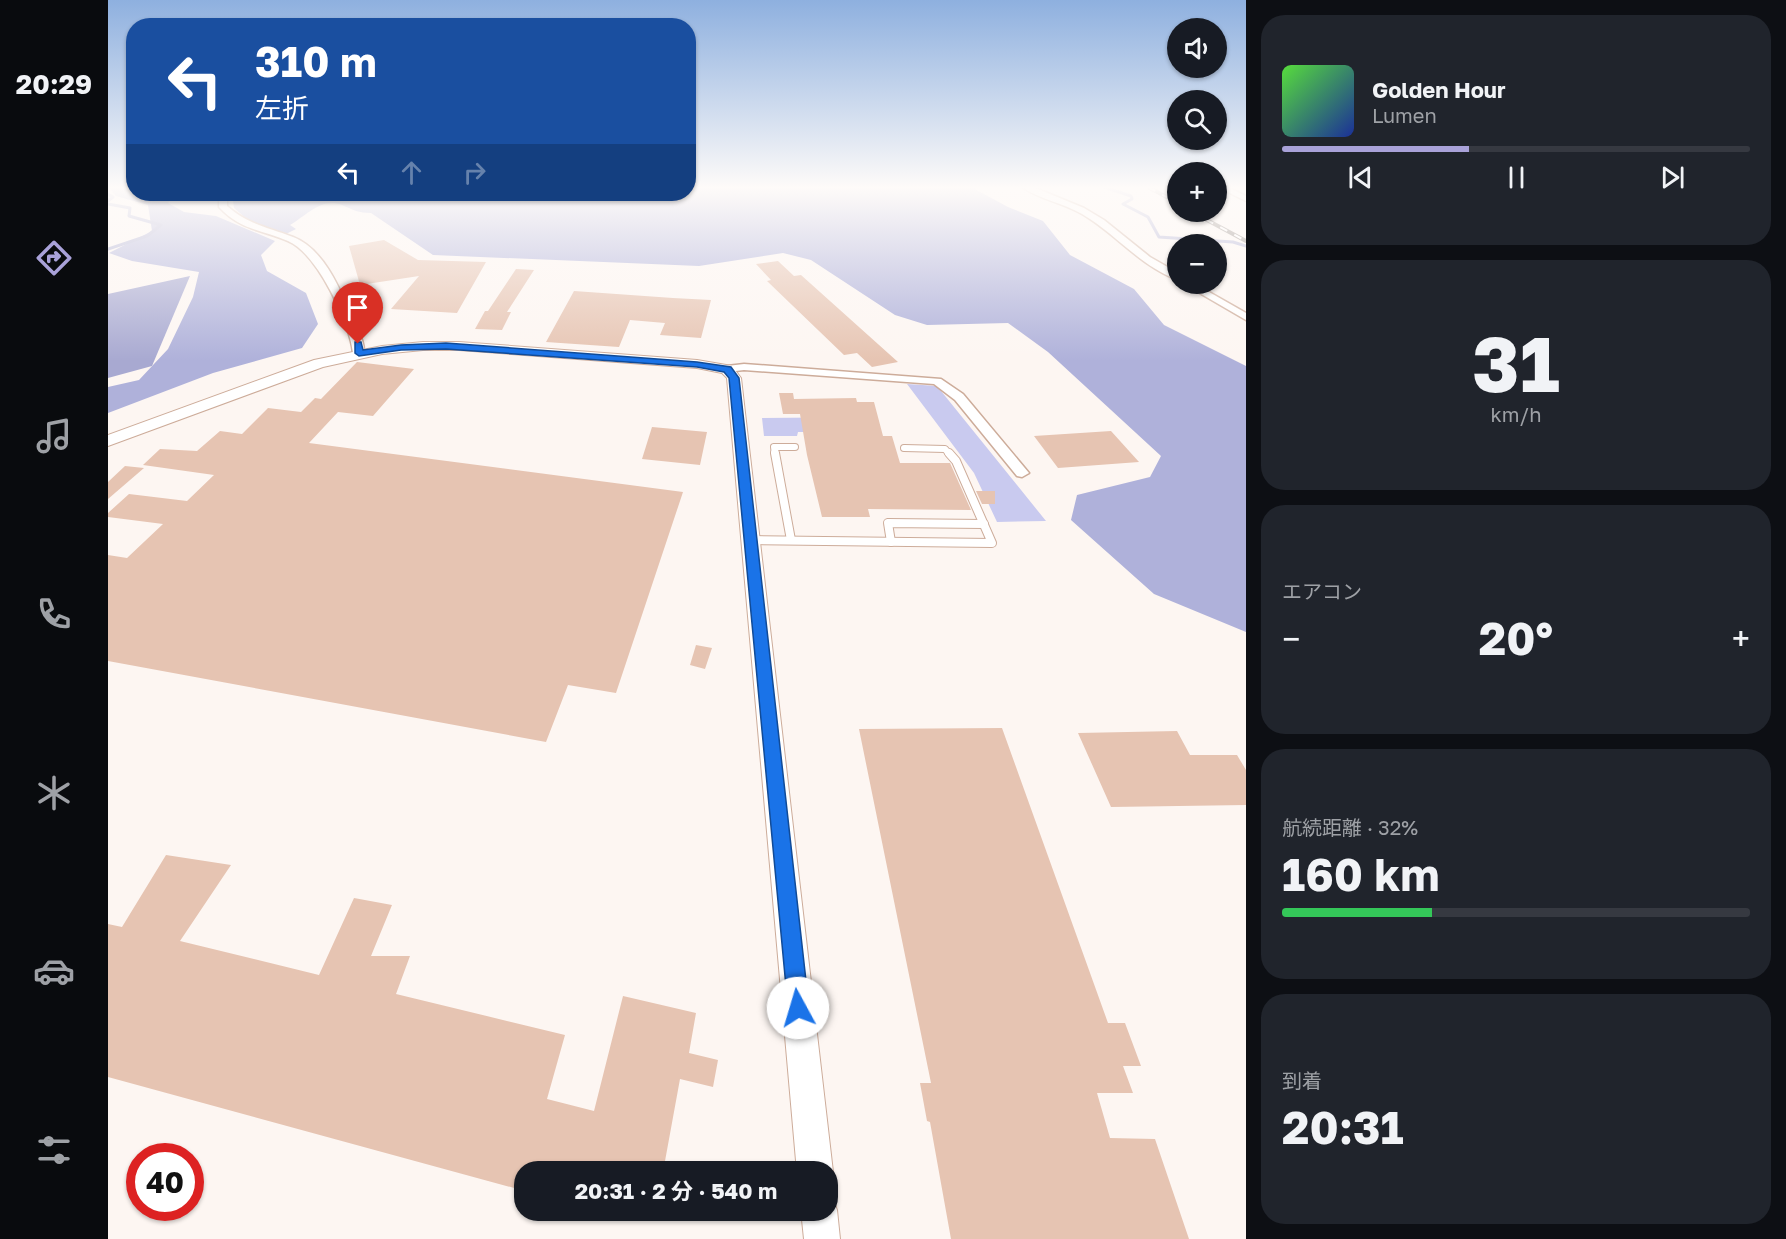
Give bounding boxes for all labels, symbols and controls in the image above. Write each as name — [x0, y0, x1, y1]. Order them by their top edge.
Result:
map controls — [1167, 18, 1227, 294]
button: sound — [1167, 18, 1227, 78]
text: 310 m — [255, 36, 377, 86]
icon: left — [156, 42, 234, 120]
text: 20:29 — [16, 68, 92, 100]
text: Golden Hour — [1372, 76, 1506, 103]
button: search — [1167, 90, 1227, 150]
text: 左折 — [255, 92, 309, 124]
text: Lumen — [1372, 103, 1437, 127]
icon: left — [332, 156, 365, 189]
icon: ahead — [395, 156, 428, 189]
icon: right — [458, 156, 491, 189]
icon: previous — [1344, 161, 1377, 194]
icon: pause — [1500, 161, 1533, 194]
icon: next — [1656, 161, 1689, 194]
button: + — [1167, 162, 1227, 222]
button: − — [1167, 234, 1227, 294]
icon: directions — [33, 237, 75, 279]
pin — [332, 282, 383, 344]
icon: arrive — [341, 291, 374, 324]
text: 31 — [1472, 316, 1560, 409]
text: km/h — [1491, 402, 1541, 426]
icon: music — [33, 415, 75, 457]
text: エアコン — [1282, 579, 1362, 603]
icon: phone — [33, 593, 75, 635]
text: 20° — [1479, 611, 1553, 665]
text: − — [1282, 619, 1300, 658]
text: + — [1732, 619, 1750, 658]
icon: climate — [33, 772, 75, 814]
text: 航続距離 · 32% — [1282, 815, 1418, 839]
text: 160 km — [1282, 847, 1440, 901]
icon: car — [33, 950, 75, 992]
position arrow — [766, 976, 830, 1040]
text: 到着 — [1282, 1068, 1322, 1092]
text: 20:31 — [1282, 1100, 1404, 1154]
icon: filters — [33, 1129, 75, 1171]
speed limit sign: 40 — [126, 1143, 204, 1221]
text: 20:31 · 2 分 · 540 m — [575, 1177, 777, 1204]

